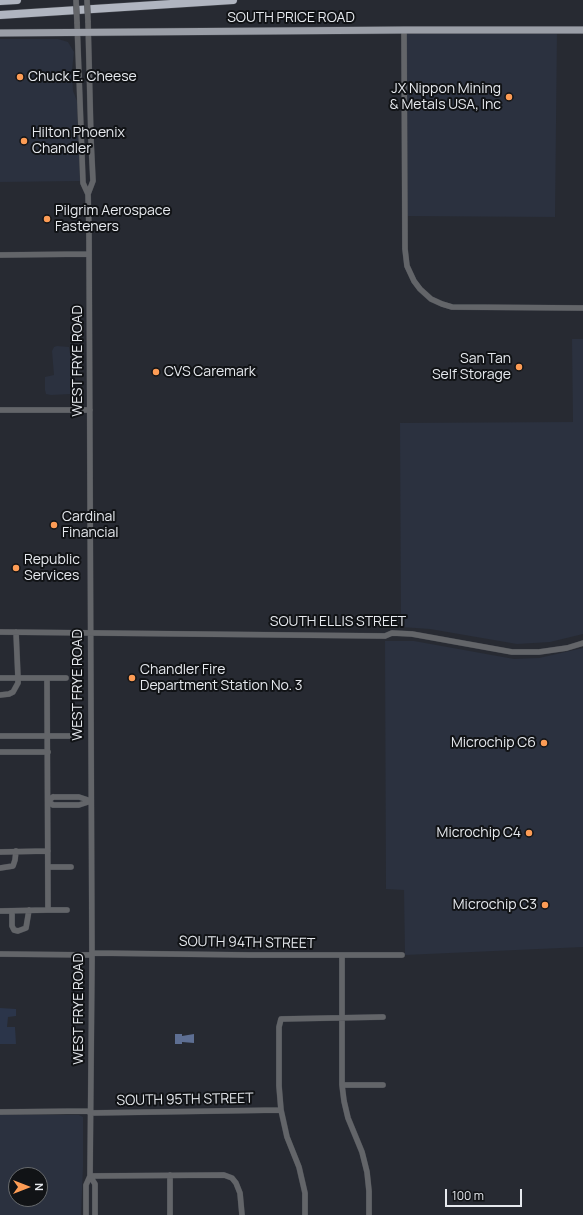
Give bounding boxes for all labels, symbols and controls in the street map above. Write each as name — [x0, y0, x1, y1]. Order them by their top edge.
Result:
street label: SOUTH PRICE ROAD — [227, 10, 355, 26]
place label: Chuck E. Cheese — [28, 69, 137, 85]
marker: Chuck E. Cheese — [15, 72, 25, 82]
place label: JX Nippon Mining & Metals USA, Inc — [390, 81, 501, 114]
marker: JX Nippon Mining & Metals USA, Inc — [504, 92, 514, 102]
place label: Hilton Phoenix Chandler — [32, 125, 125, 158]
marker: Hilton Phoenix Chandler — [19, 136, 29, 146]
place label: Pilgrim Aerospace Fasteners — [55, 203, 171, 236]
marker: Pilgrim Aerospace Fasteners — [42, 214, 52, 224]
street label: WEST FRYE ROAD — [70, 305, 86, 417]
place label: San Tan Self Storage — [432, 351, 511, 384]
marker: San Tan Self Storage — [514, 362, 524, 372]
place label: CVS Caremark — [164, 364, 256, 380]
marker: CVS Caremark — [151, 367, 161, 377]
place label: Cardinal Financial — [62, 509, 119, 542]
marker: Cardinal Financial — [49, 520, 59, 530]
place label: Republic Services — [24, 552, 80, 584]
marker: Republic Services — [11, 563, 21, 573]
street label: SOUTH ELLIS STREET — [270, 614, 406, 630]
street label: WEST FRYE ROAD — [70, 629, 86, 741]
place label: Chandler Fire Department Station No. 3 — [140, 662, 303, 694]
marker: Chandler Fire Department Station No. 3 — [127, 673, 137, 683]
place label: Microchip C6 — [451, 735, 536, 751]
marker: Microchip C6 — [539, 738, 549, 748]
place label: Microchip C4 — [437, 825, 521, 841]
marker: Microchip C4 — [524, 828, 534, 838]
place label: Microchip C3 — [453, 897, 537, 913]
marker: Microchip C3 — [540, 900, 550, 910]
street label: SOUTH 94TH STREET — [179, 933, 315, 953]
street label: WEST FRYE ROAD — [71, 953, 87, 1065]
street label: SOUTH 95TH STREET — [116, 1090, 254, 1110]
north arrow — [8, 1167, 48, 1207]
scale bar — [447, 1181, 524, 1207]
text: N — [32, 1183, 47, 1191]
text: 100 m — [452, 1187, 484, 1204]

